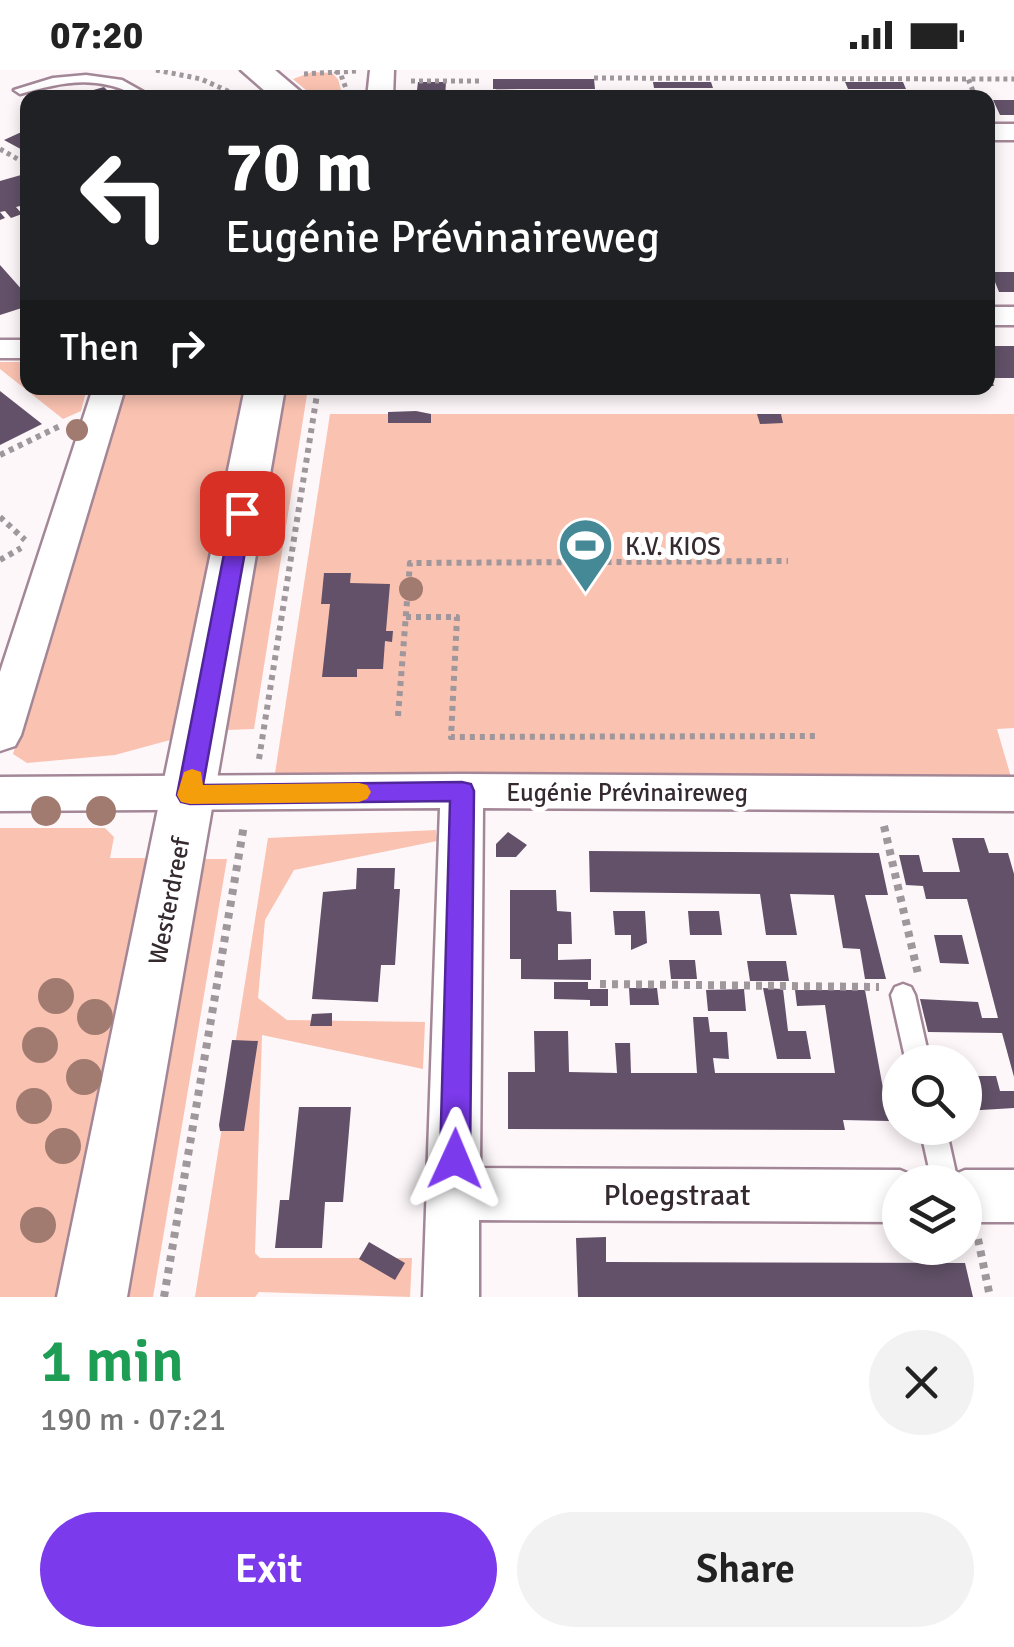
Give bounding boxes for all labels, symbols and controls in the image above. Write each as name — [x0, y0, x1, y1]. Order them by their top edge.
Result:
text: 07:20 — [50, 12, 143, 59]
text: 70 m — [225, 124, 373, 210]
icon: left — [60, 130, 190, 260]
text: Eugénie Prévinaireweg — [225, 210, 660, 265]
icon: right — [159, 320, 214, 375]
text: Then — [60, 324, 139, 371]
pin — [200, 471, 285, 556]
icon: arrive — [215, 486, 270, 541]
sports icon: K.V. KIOS — [556, 516, 616, 595]
place label: K.V. KIOS — [625, 531, 721, 562]
street label: Eugénie Prévinaireweg — [506, 777, 748, 808]
street label: Westerdreef — [141, 833, 197, 967]
map controls — [882, 1045, 982, 1265]
button: search — [882, 1045, 982, 1145]
position arrow — [403, 1107, 507, 1211]
button: layers — [882, 1165, 982, 1265]
street label: Ploegstraat — [603, 1177, 751, 1214]
text: 1 min — [40, 1325, 184, 1399]
button: close — [869, 1330, 974, 1435]
text: 190 m · 07:21 — [40, 1400, 226, 1439]
button: Exit — [40, 1512, 497, 1627]
button: Share — [517, 1512, 974, 1627]

